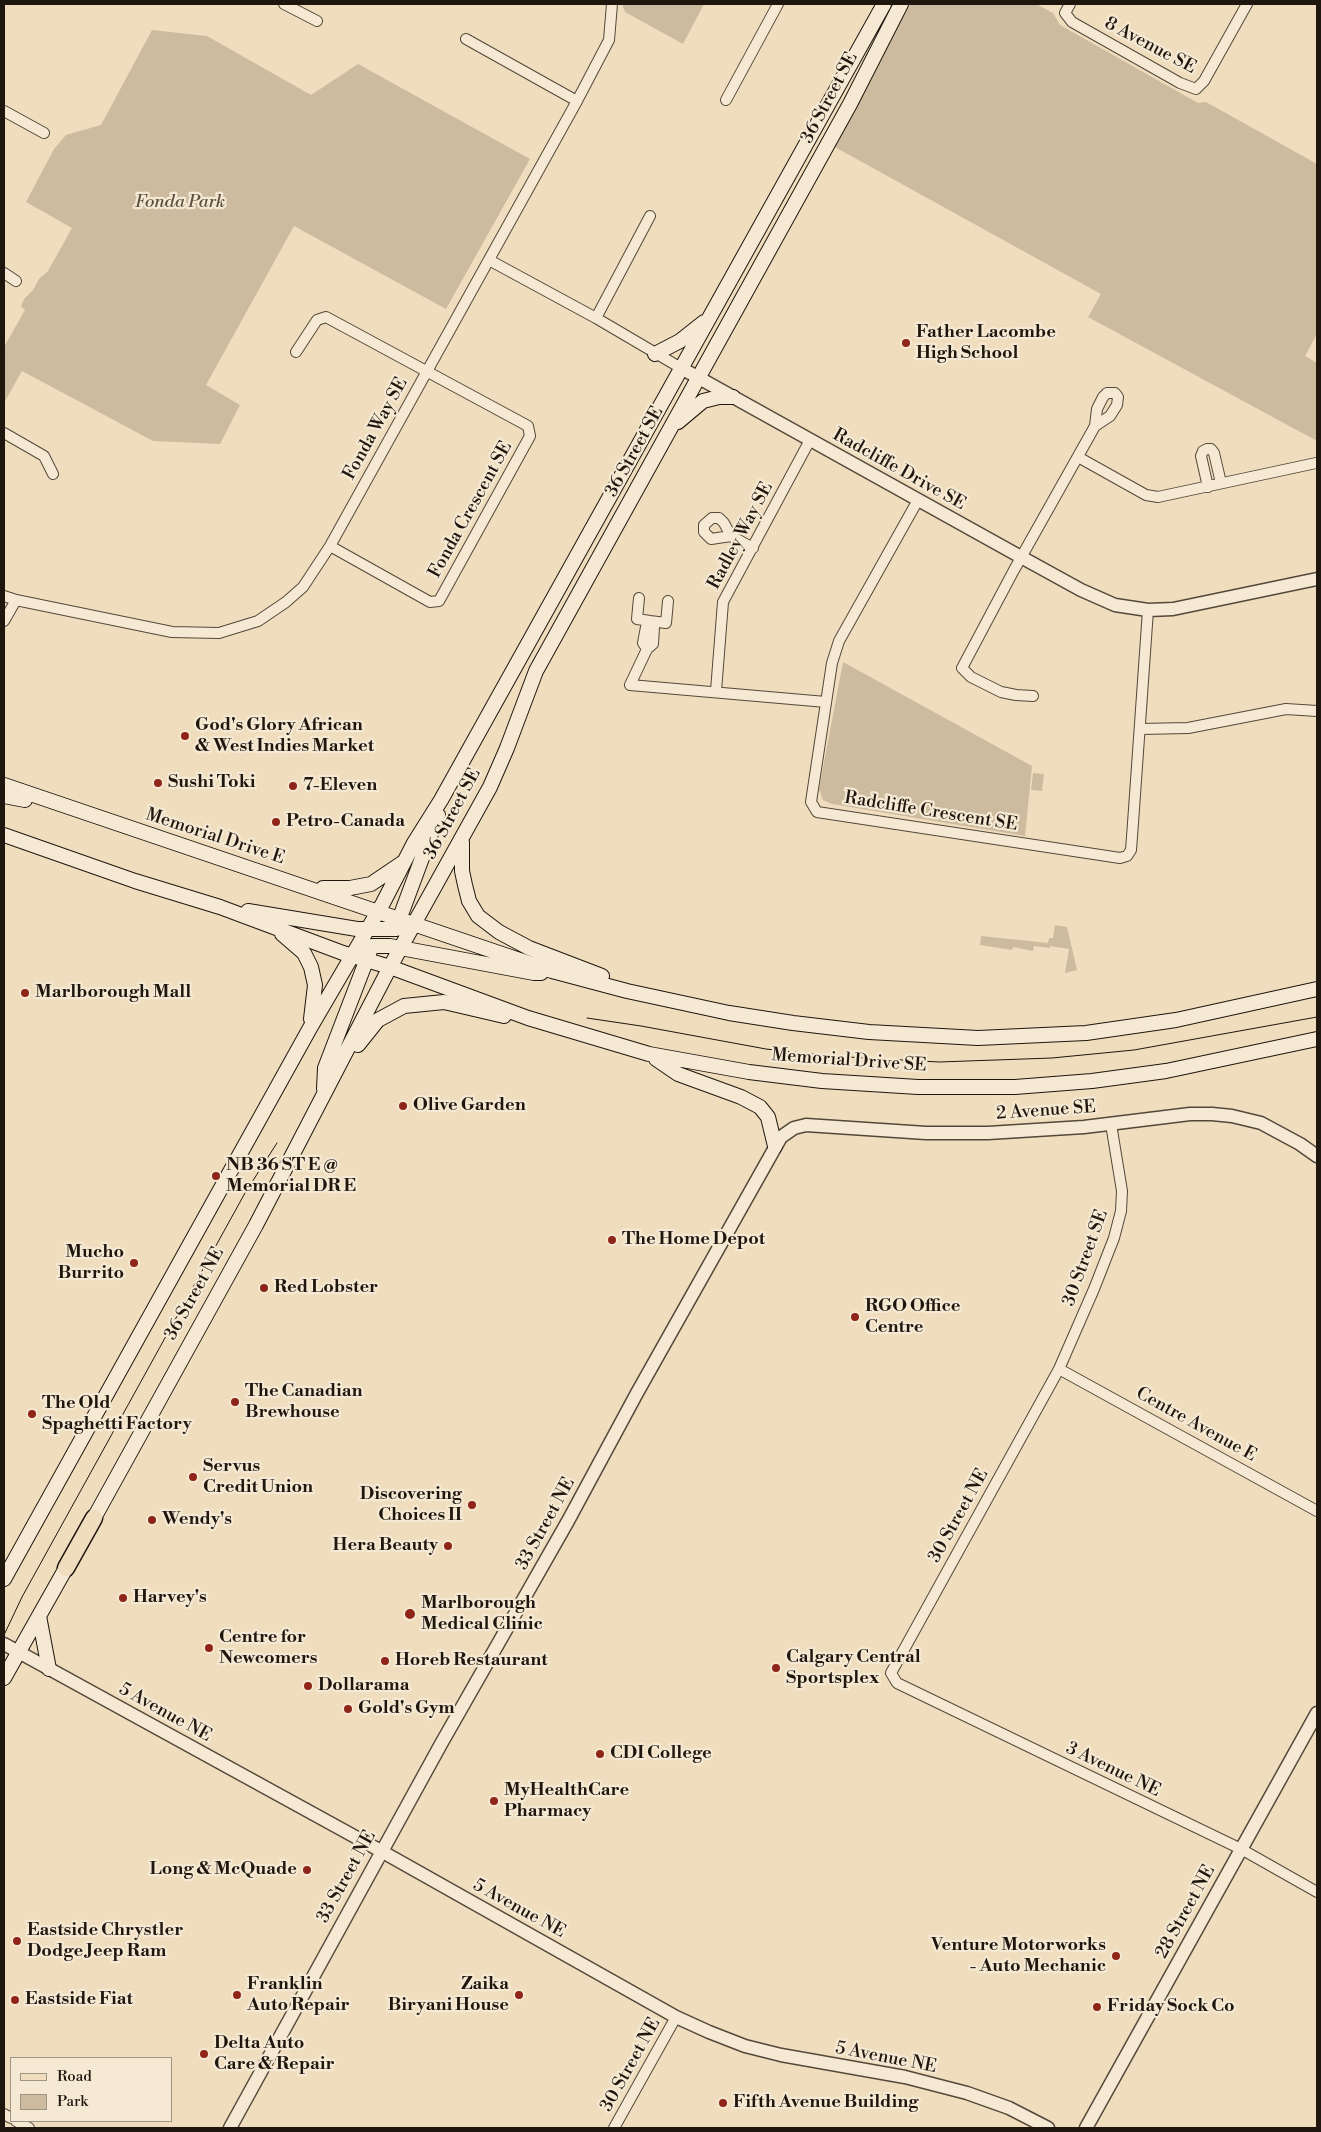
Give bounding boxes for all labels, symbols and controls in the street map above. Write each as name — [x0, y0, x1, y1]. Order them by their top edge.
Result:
street label: 8 Avenue SE — [1101, 13, 1199, 79]
street label: 36 Street SE — [797, 49, 863, 147]
park label: Fonda Park — [135, 192, 225, 214]
place label: Father Lacombe High School — [916, 322, 1056, 364]
marker: Father Lacombe High School — [900, 337, 912, 349]
street label: Fonda Way SE — [339, 374, 413, 484]
street label: 36 Street SE — [601, 403, 669, 501]
street label: Radcliffe Drive SE — [829, 424, 969, 516]
street label: Fonda Crescent SE — [424, 438, 518, 582]
street label: Radley Way SE — [704, 479, 778, 593]
place label: God's Glory African & West Indies Market — [195, 715, 374, 758]
marker: God's Glory African & West Indies Market — [179, 730, 191, 742]
street label: 36 Street SE — [420, 765, 486, 863]
place label: Sushi Toki — [168, 772, 256, 794]
place label: 7-Eleven — [303, 775, 377, 797]
marker: Sushi Toki — [152, 777, 164, 789]
marker: 7-Eleven — [287, 780, 299, 792]
street label: Radcliffe Crescent SE — [843, 788, 1019, 836]
street label: Memorial Drive E — [143, 804, 287, 870]
place label: Petro-Canada — [286, 811, 405, 833]
marker: Petro-Canada — [270, 816, 282, 828]
place label: Marlborough Mall — [35, 982, 191, 1004]
marker: Marlborough Mall — [19, 987, 31, 999]
street label: Memorial Drive SE — [771, 1045, 927, 1077]
place label: Olive Garden — [413, 1095, 526, 1117]
street label: 2 Avenue SE — [995, 1097, 1097, 1125]
marker: Olive Garden — [397, 1100, 409, 1112]
place label: NB 36 ST E @ Memorial DR E — [226, 1155, 356, 1198]
marker: NB 36 ST E @ Memorial DR E — [210, 1170, 222, 1182]
street label: 30 Street SE — [1059, 1207, 1113, 1309]
place label: The Home Depot — [622, 1229, 765, 1251]
marker: The Home Depot — [606, 1234, 618, 1246]
place label: Mucho Burrito — [58, 1242, 124, 1284]
street label: 36 Street NE — [161, 1244, 229, 1344]
marker: Mucho Burrito — [128, 1257, 140, 1269]
place label: Red Lobster — [274, 1277, 378, 1299]
marker: Red Lobster — [258, 1282, 270, 1294]
place label: RGO Office Centre — [865, 1296, 960, 1338]
marker: RGO Office Centre — [849, 1311, 861, 1323]
place label: The Canadian Brewhouse — [245, 1381, 363, 1424]
street label: Centre Avenue E — [1132, 1383, 1260, 1467]
place label: The Old Spaghetti Factory — [42, 1393, 192, 1436]
marker: The Canadian Brewhouse — [229, 1396, 241, 1408]
marker: The Old Spaghetti Factory — [26, 1408, 38, 1420]
place label: Servus Credit Union — [203, 1456, 313, 1498]
street label: 30 Street NE — [924, 1465, 994, 1567]
marker: Servus Credit Union — [187, 1471, 199, 1483]
street label: 33 Street NE — [512, 1474, 580, 1574]
place label: Discovering Choices II — [360, 1484, 462, 1526]
marker: Discovering Choices II — [466, 1499, 478, 1511]
place label: Wendy's — [162, 1509, 232, 1531]
marker: Wendy's — [146, 1514, 158, 1526]
place label: Hera Beauty — [333, 1535, 438, 1557]
marker: Hera Beauty — [442, 1540, 454, 1552]
place label: Harvey's — [133, 1587, 207, 1609]
marker: Harvey's — [117, 1592, 129, 1604]
place label: Marlborough Medical Clinic — [421, 1593, 543, 1636]
marker: Marlborough Medical Clinic — [403, 1607, 417, 1621]
place label: Centre for Newcomers — [219, 1627, 318, 1670]
marker: Centre for Newcomers — [203, 1642, 215, 1654]
place label: Calgary Central Sportsplex — [786, 1647, 921, 1690]
place label: Horeb Restaurant — [395, 1650, 548, 1672]
marker: Horeb Restaurant — [379, 1655, 391, 1667]
marker: Calgary Central Sportsplex — [770, 1662, 782, 1674]
place label: Dollarama — [318, 1675, 409, 1697]
street label: 5 Avenue NE — [115, 1679, 215, 1747]
marker: Dollarama — [302, 1680, 314, 1692]
place label: Gold's Gym — [358, 1698, 455, 1720]
marker: Gold's Gym — [342, 1703, 354, 1715]
street label: 3 Avenue NE — [1062, 1738, 1164, 1802]
place label: CDI College — [610, 1743, 712, 1765]
marker: CDI College — [594, 1748, 606, 1760]
place label: MyHealthCare Pharmacy — [504, 1780, 629, 1822]
marker: MyHealthCare Pharmacy — [488, 1795, 500, 1807]
street label: 33 Street NE — [313, 1827, 381, 1927]
place label: Long & McQuade — [149, 1859, 297, 1881]
street label: 28 Street NE — [1151, 1862, 1221, 1962]
marker: Long & McQuade — [301, 1864, 313, 1876]
street label: 5 Avenue NE — [469, 1875, 569, 1943]
place label: Eastside Chrystler Dodge Jeep Ram — [27, 1920, 183, 1962]
marker: Eastside Chrystler Dodge Jeep Ram — [11, 1935, 23, 1947]
place label: Venture Motorworks - Auto Mechanic — [931, 1935, 1106, 1978]
marker: Venture Motorworks - Auto Mechanic — [1110, 1950, 1122, 1962]
place label: Franklin Auto Repair — [247, 1974, 350, 2016]
place label: Zaika Biryani House — [388, 1974, 509, 2016]
place label: Eastside Fiat — [25, 1989, 133, 2011]
marker: Franklin Auto Repair — [231, 1989, 243, 2001]
marker: Zaika Biryani House — [513, 1989, 525, 2001]
marker: Eastside Fiat — [9, 1994, 21, 2006]
place label: Friday Sock Co — [1107, 1996, 1235, 2018]
marker: Friday Sock Co — [1091, 2001, 1103, 2013]
street label: 30 Street NE — [596, 2014, 666, 2116]
place label: Delta Auto Care & Repair — [214, 2033, 335, 2076]
street label: 5 Avenue NE — [834, 2038, 938, 2078]
marker: Delta Auto Care & Repair — [198, 2048, 210, 2060]
legend — [10, 2057, 172, 2122]
text: Road — [57, 2067, 92, 2086]
text: Park — [57, 2092, 88, 2111]
place label: Fifth Avenue Building — [733, 2092, 918, 2114]
marker: Fifth Avenue Building — [717, 2097, 729, 2109]

